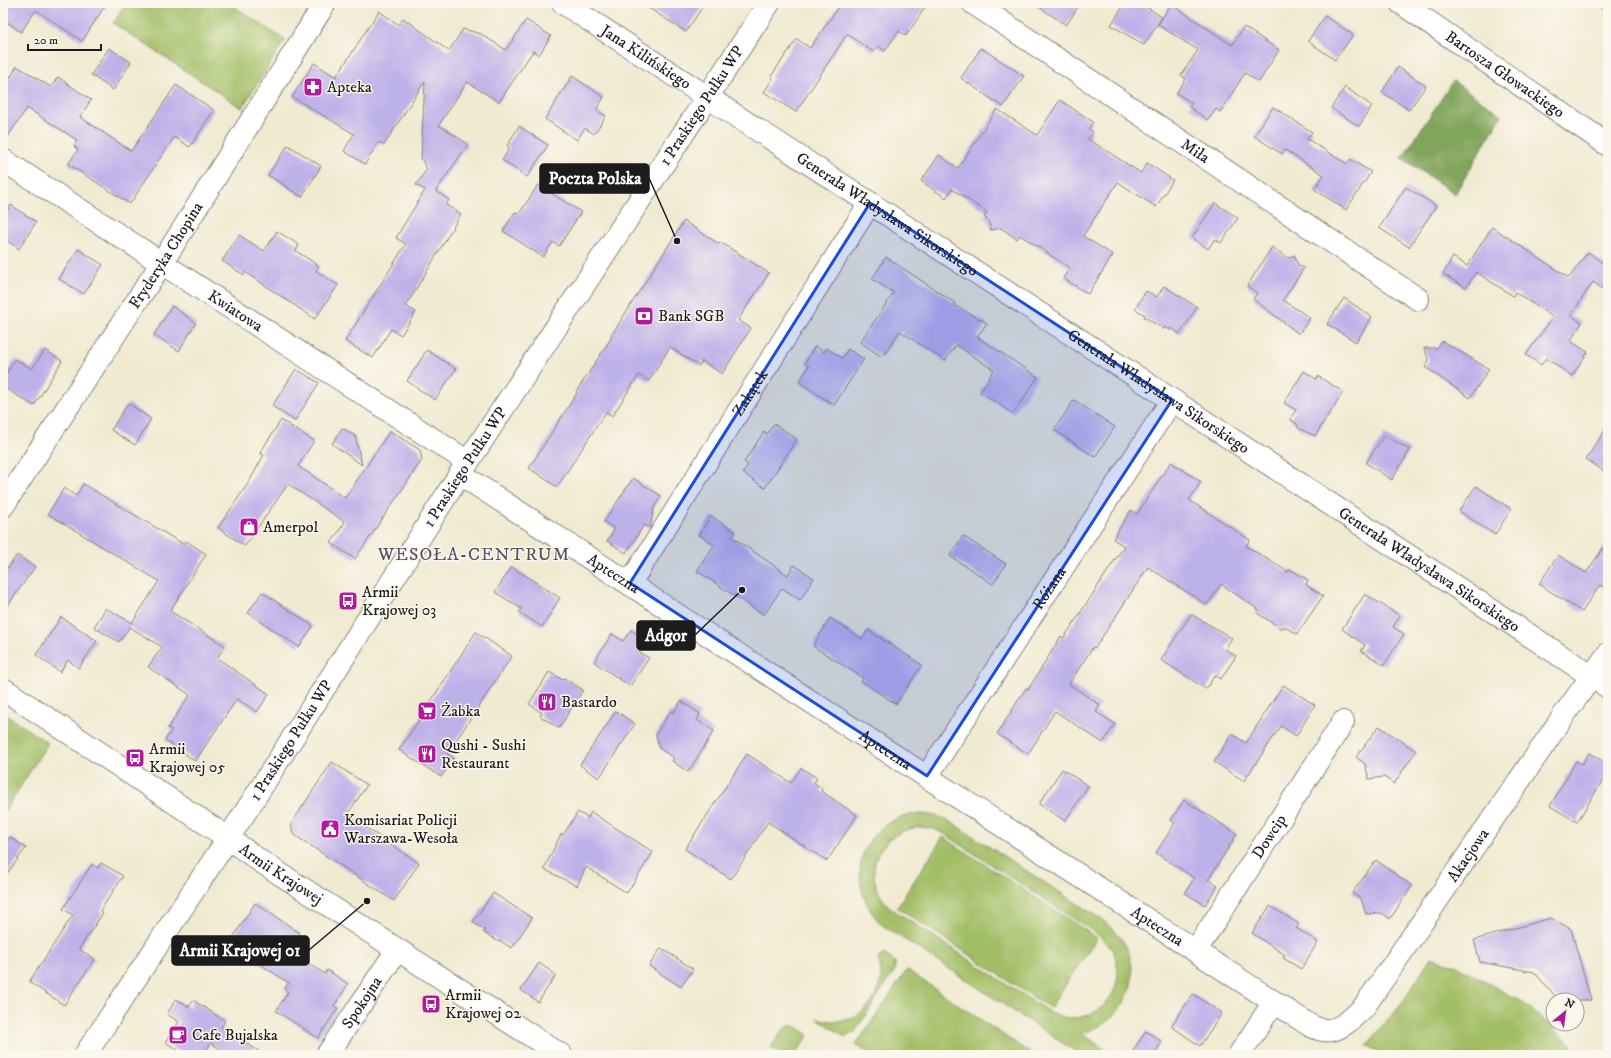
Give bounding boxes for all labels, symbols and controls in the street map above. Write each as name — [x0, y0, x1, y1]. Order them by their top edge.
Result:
street label: Jana Kilińskiego — [595, 19, 695, 94]
scale bar — [28, 26, 101, 52]
street label: Bartosza Głowackiego — [1441, 26, 1569, 122]
text: 20 m — [34, 33, 58, 48]
street label: 1 Praskiego Pułku WP — [655, 42, 748, 169]
pharmacy icon: Apteka — [302, 76, 324, 98]
place label: Apteka — [327, 77, 372, 97]
street label: Miła — [1177, 134, 1214, 168]
street label: Generała Władysława Sikorskiego — [792, 148, 982, 281]
callout: Poczta Polska — [540, 164, 649, 193]
text: Poczta Polska — [548, 168, 642, 190]
street label: Fryderyka Chopina — [125, 198, 208, 312]
street label: Kwiatowa — [204, 286, 267, 336]
bank icon: Bank SGB — [633, 305, 655, 327]
place label: Bank SGB — [658, 306, 724, 326]
street label: Generała Władysława Sikorskiego — [1064, 325, 1253, 458]
street label: Zakątek — [728, 366, 772, 420]
street label: 1 Praskiego Pułku WP — [419, 403, 511, 531]
street label: Generała Władysława Sikorskiego — [1335, 502, 1524, 636]
shop icon: Amerpol — [238, 516, 260, 538]
place label: Amerpol — [263, 517, 318, 537]
district label: WESOŁA-CENTRUM — [377, 544, 570, 566]
street label: Apteczna — [583, 549, 644, 598]
street label: Różana — [1028, 563, 1071, 614]
place label: Armii Krajowej 03 — [362, 582, 436, 620]
bus stop icon: Armii Krajowej 03 — [337, 590, 359, 612]
callout: Adgor — [637, 621, 695, 650]
text: Adgor — [644, 625, 688, 647]
street label: 1 Praskiego Pułku WP — [245, 676, 337, 805]
restaurant icon: Bastardo — [536, 691, 558, 713]
place label: Bastardo — [561, 692, 617, 712]
supermarket icon: Żabka — [416, 700, 438, 722]
place label: Żabka — [441, 701, 480, 721]
street label: Apteczna — [855, 725, 916, 774]
place label: Qushi - Sushi Restaurant — [441, 735, 526, 773]
place label: Armii Krajowej 05 — [149, 739, 225, 777]
restaurant icon: Qushi - Sushi Restaurant — [416, 743, 438, 765]
bus stop icon: Armii Krajowej 05 — [124, 747, 146, 769]
place label: Komisariat Policji Warszawa-Wesoła — [343, 810, 458, 848]
street label: Dowcip — [1247, 811, 1291, 863]
public building icon: Komisariat Policji Warszawa-Wesoła — [319, 818, 341, 840]
street label: Akacjowa — [1443, 824, 1494, 886]
street label: Armii Krajowej — [235, 839, 327, 909]
street label: Apteczna — [1127, 902, 1188, 951]
callout: Armii Krajowej 01 — [172, 936, 309, 965]
text: Armii Krajowej 01 — [178, 940, 301, 962]
street label: Spokojna — [337, 972, 387, 1033]
place label: Armii Krajowej 02 — [445, 985, 521, 1023]
north arrow — [1545, 992, 1585, 1032]
bus stop icon: Armii Krajowej 02 — [420, 993, 442, 1015]
text: N — [1562, 996, 1577, 1012]
cafe icon: Cafe Bujalska — [167, 1024, 189, 1046]
place label: Cafe Bujalska — [192, 1025, 278, 1045]

